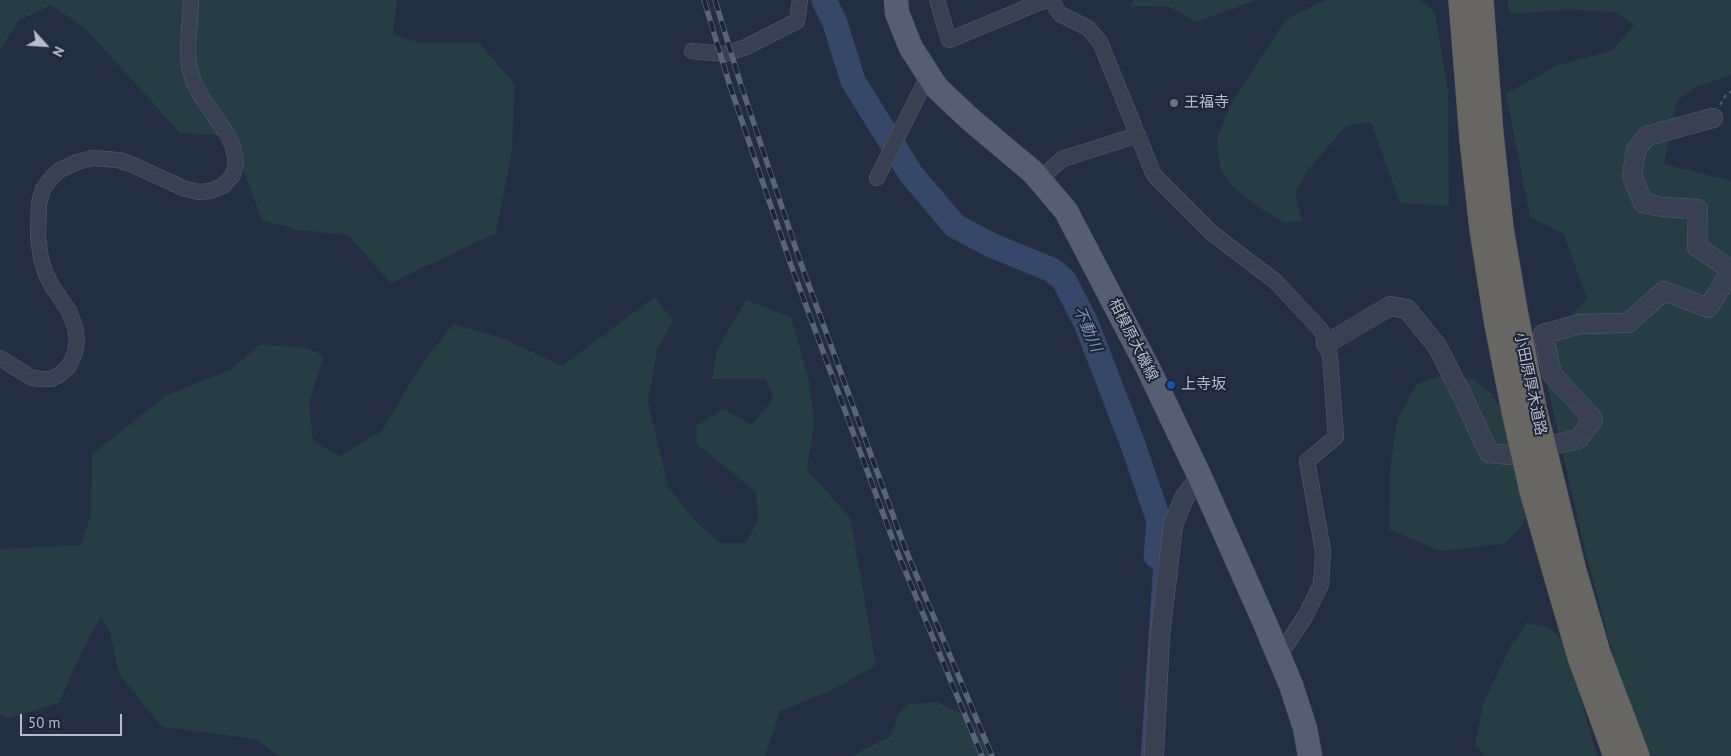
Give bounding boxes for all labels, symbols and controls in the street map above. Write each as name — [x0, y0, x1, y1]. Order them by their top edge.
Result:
north arrow — [20, 20, 70, 70]
text: N — [48, 43, 69, 60]
place label: 王福寺 — [1184, 94, 1229, 112]
marker: 王福寺 — [1168, 97, 1180, 109]
street label: 相模原大磯線 — [1105, 296, 1161, 384]
water label: 不動川 — [1068, 303, 1106, 355]
street label: 小田原厚木道路 — [1510, 331, 1550, 437]
place label: 上寺坂 — [1181, 376, 1226, 394]
marker: 上寺坂 — [1165, 379, 1177, 391]
scale bar — [22, 704, 125, 736]
text: 50 m — [28, 713, 61, 732]

